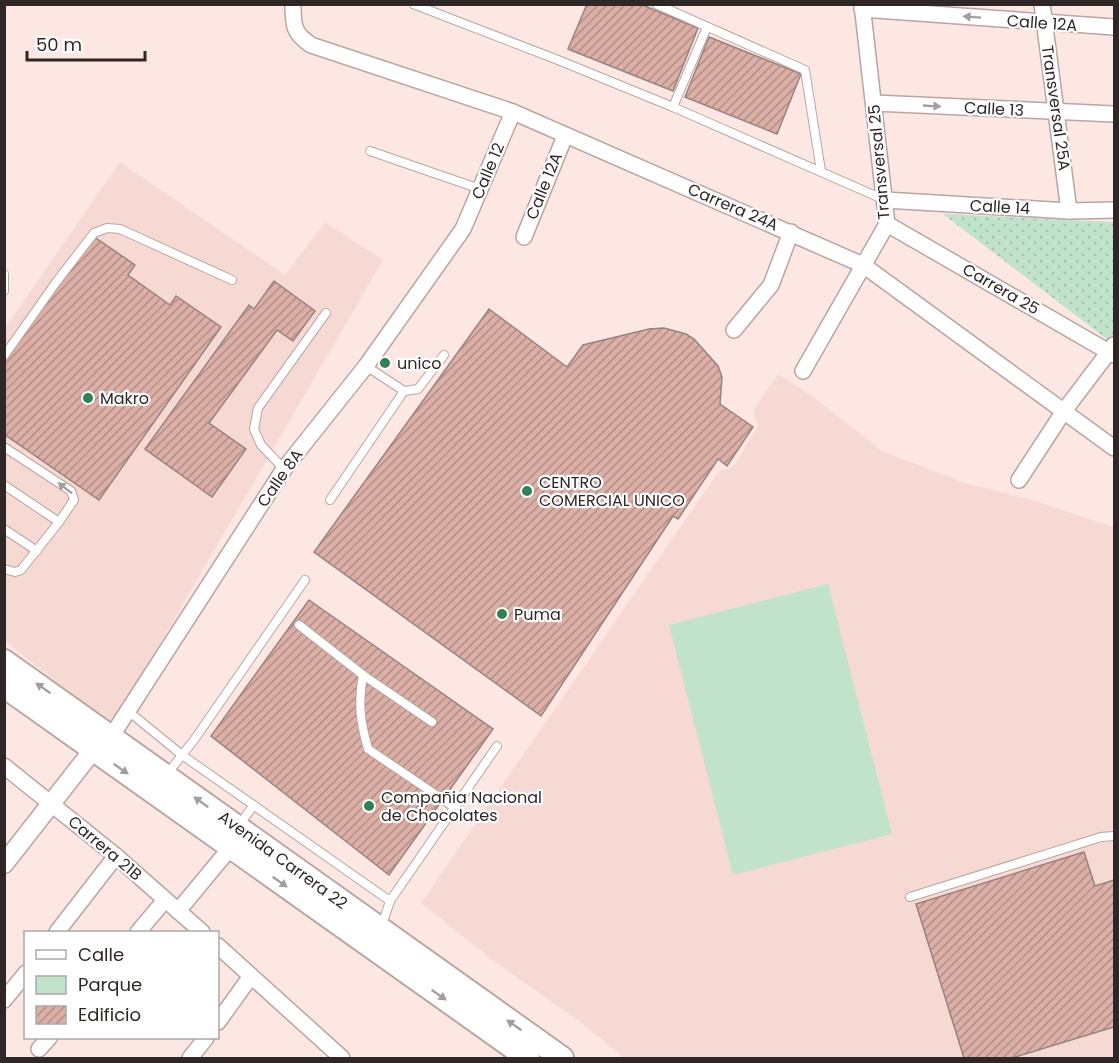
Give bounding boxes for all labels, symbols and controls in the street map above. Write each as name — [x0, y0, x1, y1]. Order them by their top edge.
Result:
street label: Calle 12A — [1006, 9, 1078, 37]
one-way arrow — [963, 13, 982, 22]
scale bar — [27, 24, 146, 62]
text: 50 m — [36, 32, 82, 57]
street label: Transversal 25A — [1036, 44, 1076, 172]
street label: Calle 13 — [964, 96, 1024, 122]
one-way arrow — [923, 101, 942, 110]
street label: Transversal 25 — [863, 103, 895, 221]
street label: Calle 12 — [466, 139, 510, 203]
street label: Calle 12A — [520, 149, 568, 223]
street label: Carrera 24A — [684, 178, 782, 236]
street label: Calle 14 — [969, 194, 1031, 220]
street label: Carrera 25 — [958, 258, 1044, 320]
place label: unico — [397, 352, 441, 375]
marker: unico — [378, 356, 392, 370]
place label: Makro — [100, 387, 149, 410]
marker: Makro — [81, 391, 95, 405]
street label: Calle 8A — [252, 444, 309, 512]
place label: CENTRO COMERCIAL UNICO — [539, 471, 685, 512]
one-way arrow — [57, 482, 73, 494]
marker: CENTRO COMERCIAL UNICO — [520, 484, 534, 498]
place label: Puma — [514, 603, 561, 626]
marker: Puma — [495, 607, 509, 621]
one-way arrow — [35, 682, 51, 694]
one-way arrow — [112, 763, 128, 775]
place label: Compañia Nacional de Chocolates — [381, 786, 542, 827]
one-way arrow — [194, 796, 209, 808]
marker: Compañia Nacional de Chocolates — [362, 799, 376, 813]
street label: Avenida Carrera 22 — [214, 805, 352, 915]
street label: Carrera 21B — [63, 810, 147, 886]
one-way arrow — [271, 876, 287, 888]
legend — [24, 931, 219, 1039]
text: Calle — [78, 942, 124, 967]
text: Parque — [78, 972, 142, 997]
one-way arrow — [430, 989, 446, 1001]
text: Edificio — [78, 1002, 141, 1027]
one-way arrow — [506, 1019, 522, 1031]

